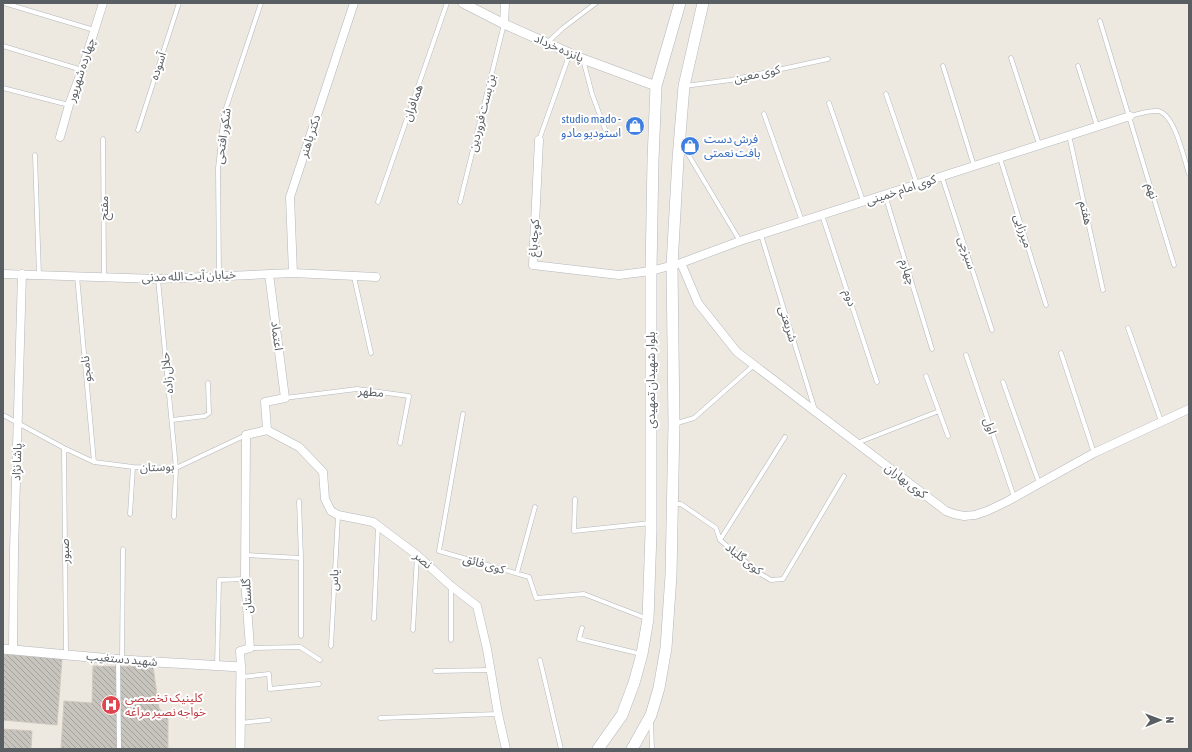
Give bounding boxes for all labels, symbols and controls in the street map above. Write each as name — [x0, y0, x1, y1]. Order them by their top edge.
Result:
street label: پانزده خرداد — [532, 31, 586, 66]
street label: چهارده شهریور — [64, 36, 99, 105]
street label: آسوده — [147, 50, 169, 82]
street label: کوی معین — [732, 62, 783, 86]
street label: بن بست فروردین — [466, 73, 498, 153]
street label: همافران — [400, 83, 426, 123]
street label: شکور افتحی — [212, 107, 234, 165]
place label: studio mado - استودیو مادو — [561, 112, 621, 140]
street label: دکتر باهنر — [296, 113, 324, 160]
shop icon: studio mado - استودیو مادو — [624, 115, 646, 137]
place label: فرش دست بافت نعمتی — [704, 132, 761, 160]
shop icon: فرش دست بافت نعمتی — [679, 135, 701, 157]
street label: کوی امام خمینی — [864, 172, 939, 210]
street label: نهم — [1141, 181, 1161, 201]
street label: مفتح — [97, 196, 113, 220]
street label: هفتم — [1075, 200, 1095, 227]
street label: میرزایی — [1011, 212, 1035, 250]
street label: کوچه باغ — [526, 218, 544, 257]
street label: سبزچی — [954, 235, 979, 272]
street label: چهارم — [896, 257, 919, 287]
street label: خیابان آیت الله مدنی — [141, 267, 237, 285]
street label: دوم — [839, 288, 859, 309]
street label: شریعتی — [776, 304, 800, 344]
street label: اعتماد — [268, 320, 286, 352]
street label: بلوار شهیدان تمهیدی — [644, 331, 658, 429]
street label: حلال زاده — [158, 351, 176, 395]
street label: نامجو — [78, 355, 94, 383]
street label: مطهر — [357, 384, 384, 400]
street label: اول — [981, 416, 999, 436]
street label: پاشا نژاد — [9, 443, 26, 481]
street label: بوستان — [140, 459, 174, 475]
street label: کوی بهاران — [882, 461, 931, 502]
street label: صبور — [58, 538, 72, 565]
street label: کوی گلباد — [723, 540, 766, 579]
street label: نصر — [410, 548, 435, 572]
street label: کوی فائق — [461, 551, 508, 578]
street label: یاس — [326, 569, 342, 591]
street label: گلستان — [239, 577, 255, 614]
street label: شهید دستغیب — [86, 649, 158, 669]
place label: کلینیک تخصصی خواجه نصیر مراغه — [125, 691, 206, 719]
hospital icon: کلینیک تخصصی خواجه نصیر مراغه — [100, 694, 122, 716]
north arrow — [1140, 700, 1180, 740]
text: N — [1164, 716, 1176, 723]

